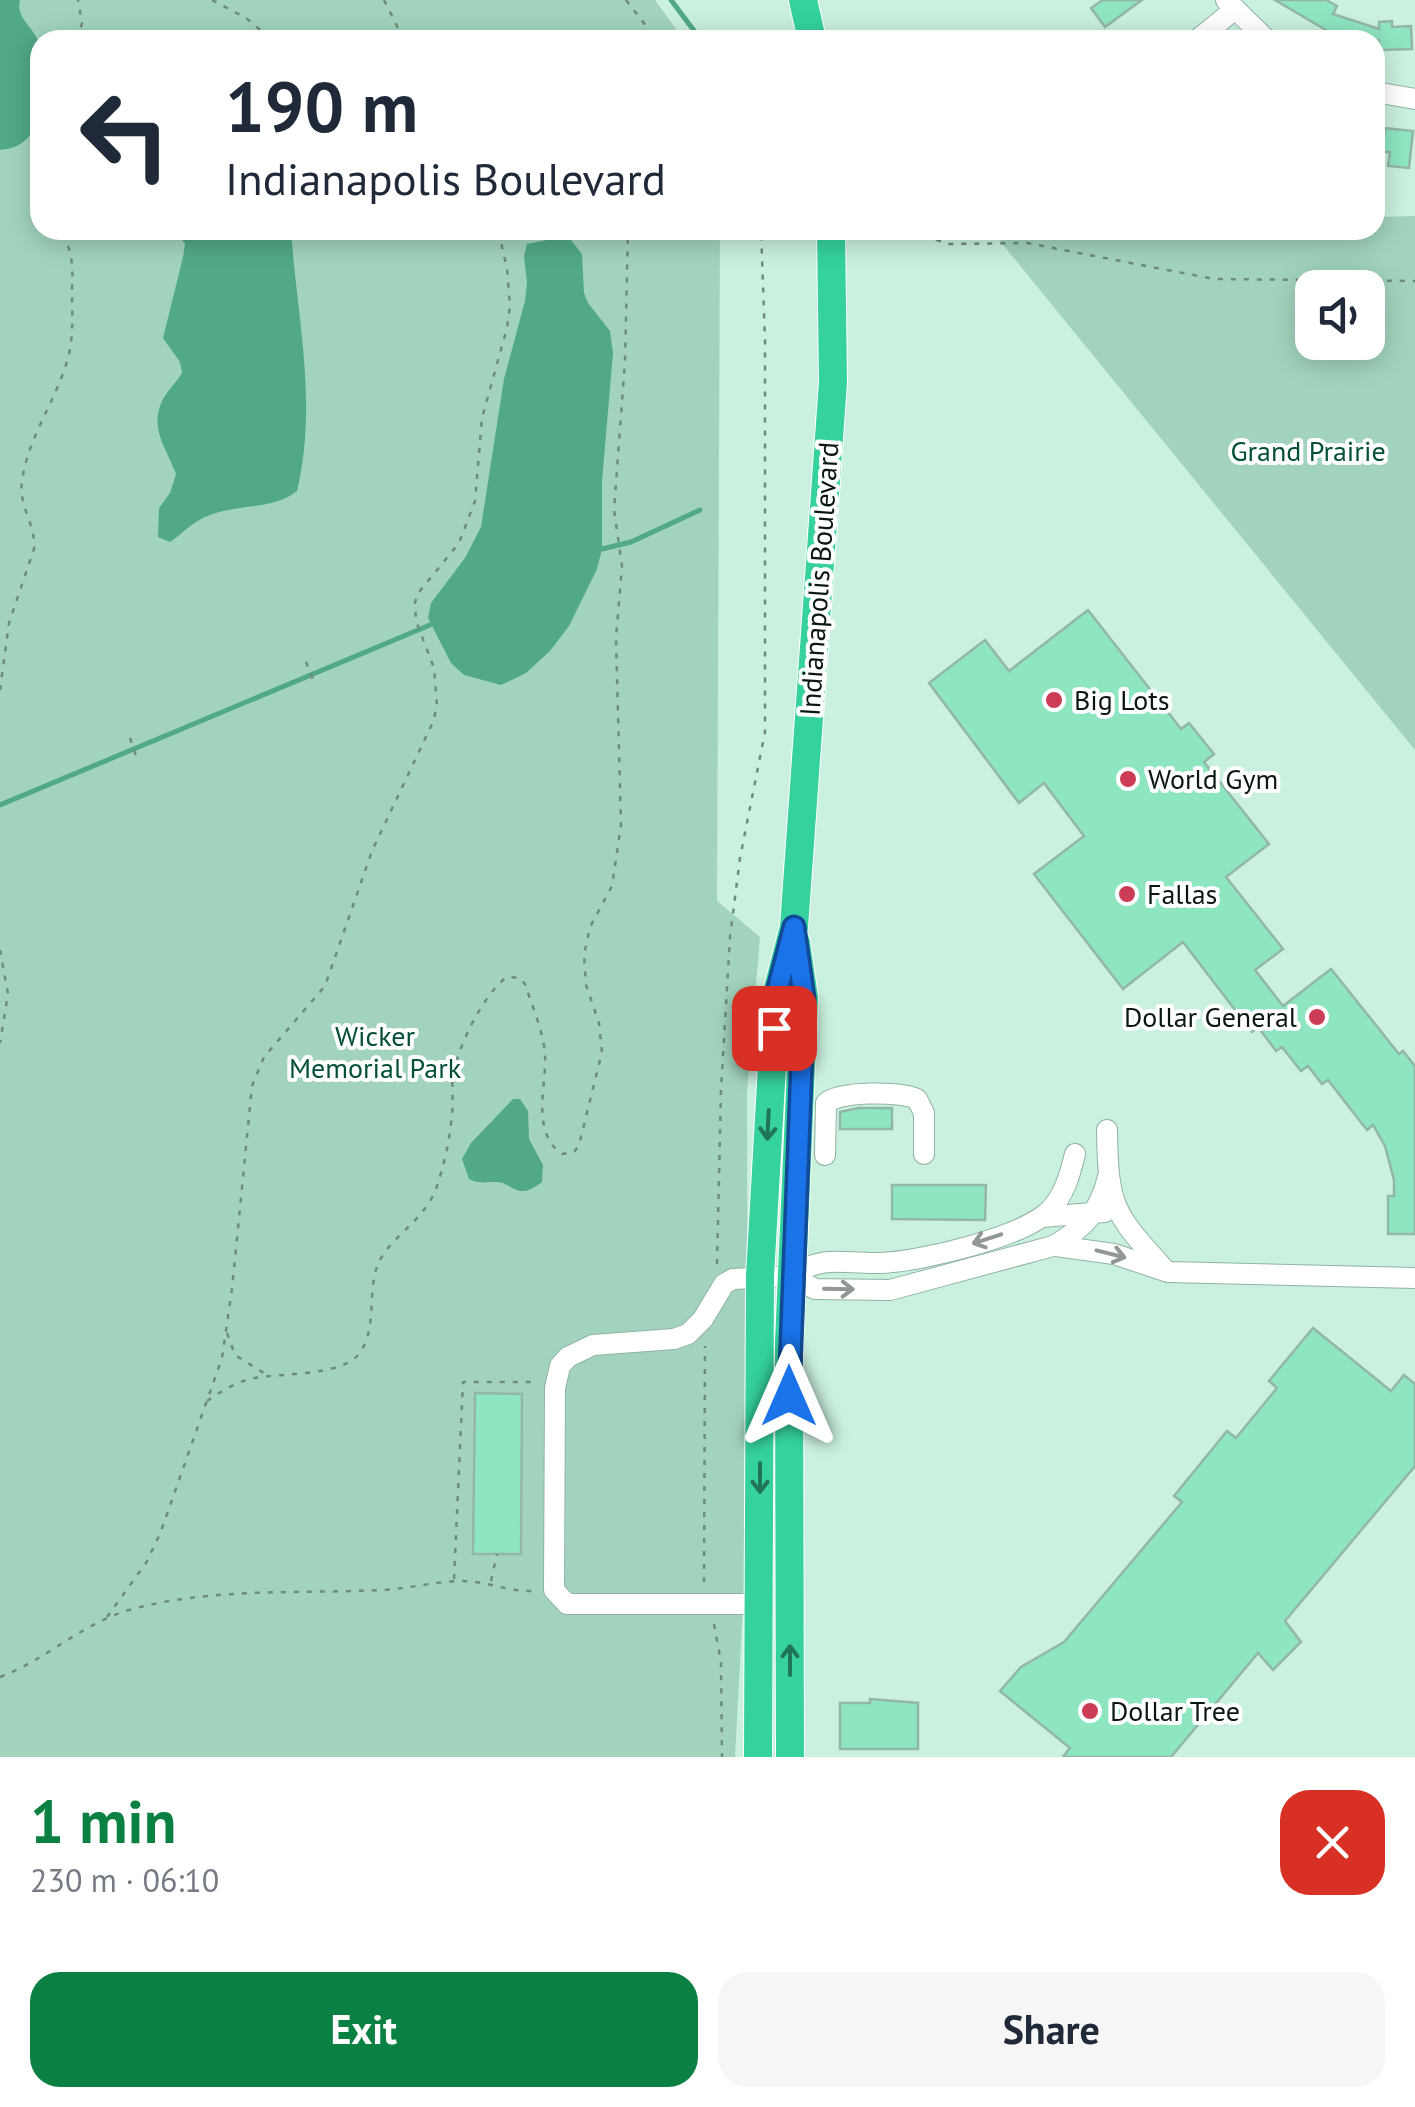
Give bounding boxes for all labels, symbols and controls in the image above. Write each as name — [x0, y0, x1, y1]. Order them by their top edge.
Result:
text: 190 m — [225, 61, 418, 151]
icon: left — [60, 70, 190, 200]
text: Indianapolis Boulevard — [225, 149, 666, 207]
map controls — [1295, 270, 1385, 360]
button: sound — [1295, 270, 1385, 360]
park label: Grand Prairie — [1230, 432, 1386, 469]
street label: Indianapolis Boulevard — [790, 441, 847, 717]
place label: Big Lots — [1074, 681, 1169, 718]
marker: Big Lots — [1043, 689, 1065, 711]
place label: World Gym — [1148, 760, 1278, 797]
marker: World Gym — [1117, 768, 1139, 790]
place label: Fallas — [1147, 875, 1217, 912]
marker: Fallas — [1116, 883, 1138, 905]
pin — [732, 986, 817, 1071]
place label: Dollar General — [1124, 998, 1297, 1035]
icon: arrive — [747, 1001, 802, 1056]
marker: Dollar General — [1306, 1006, 1328, 1028]
park label: Wicker Memorial Park — [289, 1017, 462, 1086]
one-way arrow — [758, 1109, 777, 1141]
one-way arrow — [972, 1231, 1003, 1249]
one-way arrow — [1095, 1246, 1126, 1265]
one-way arrow — [822, 1280, 854, 1299]
position arrow — [737, 1344, 841, 1448]
one-way arrow — [750, 1462, 769, 1494]
one-way arrow — [780, 1644, 800, 1676]
place label: Dollar Tree — [1110, 1692, 1240, 1729]
marker: Dollar Tree — [1079, 1700, 1101, 1722]
text: 1 min — [30, 1782, 176, 1860]
button: close — [1280, 1790, 1385, 1895]
text: 230 m · 06:10 — [30, 1859, 219, 1901]
button: Exit — [30, 1972, 698, 2087]
button: Share — [718, 1972, 1385, 2087]

